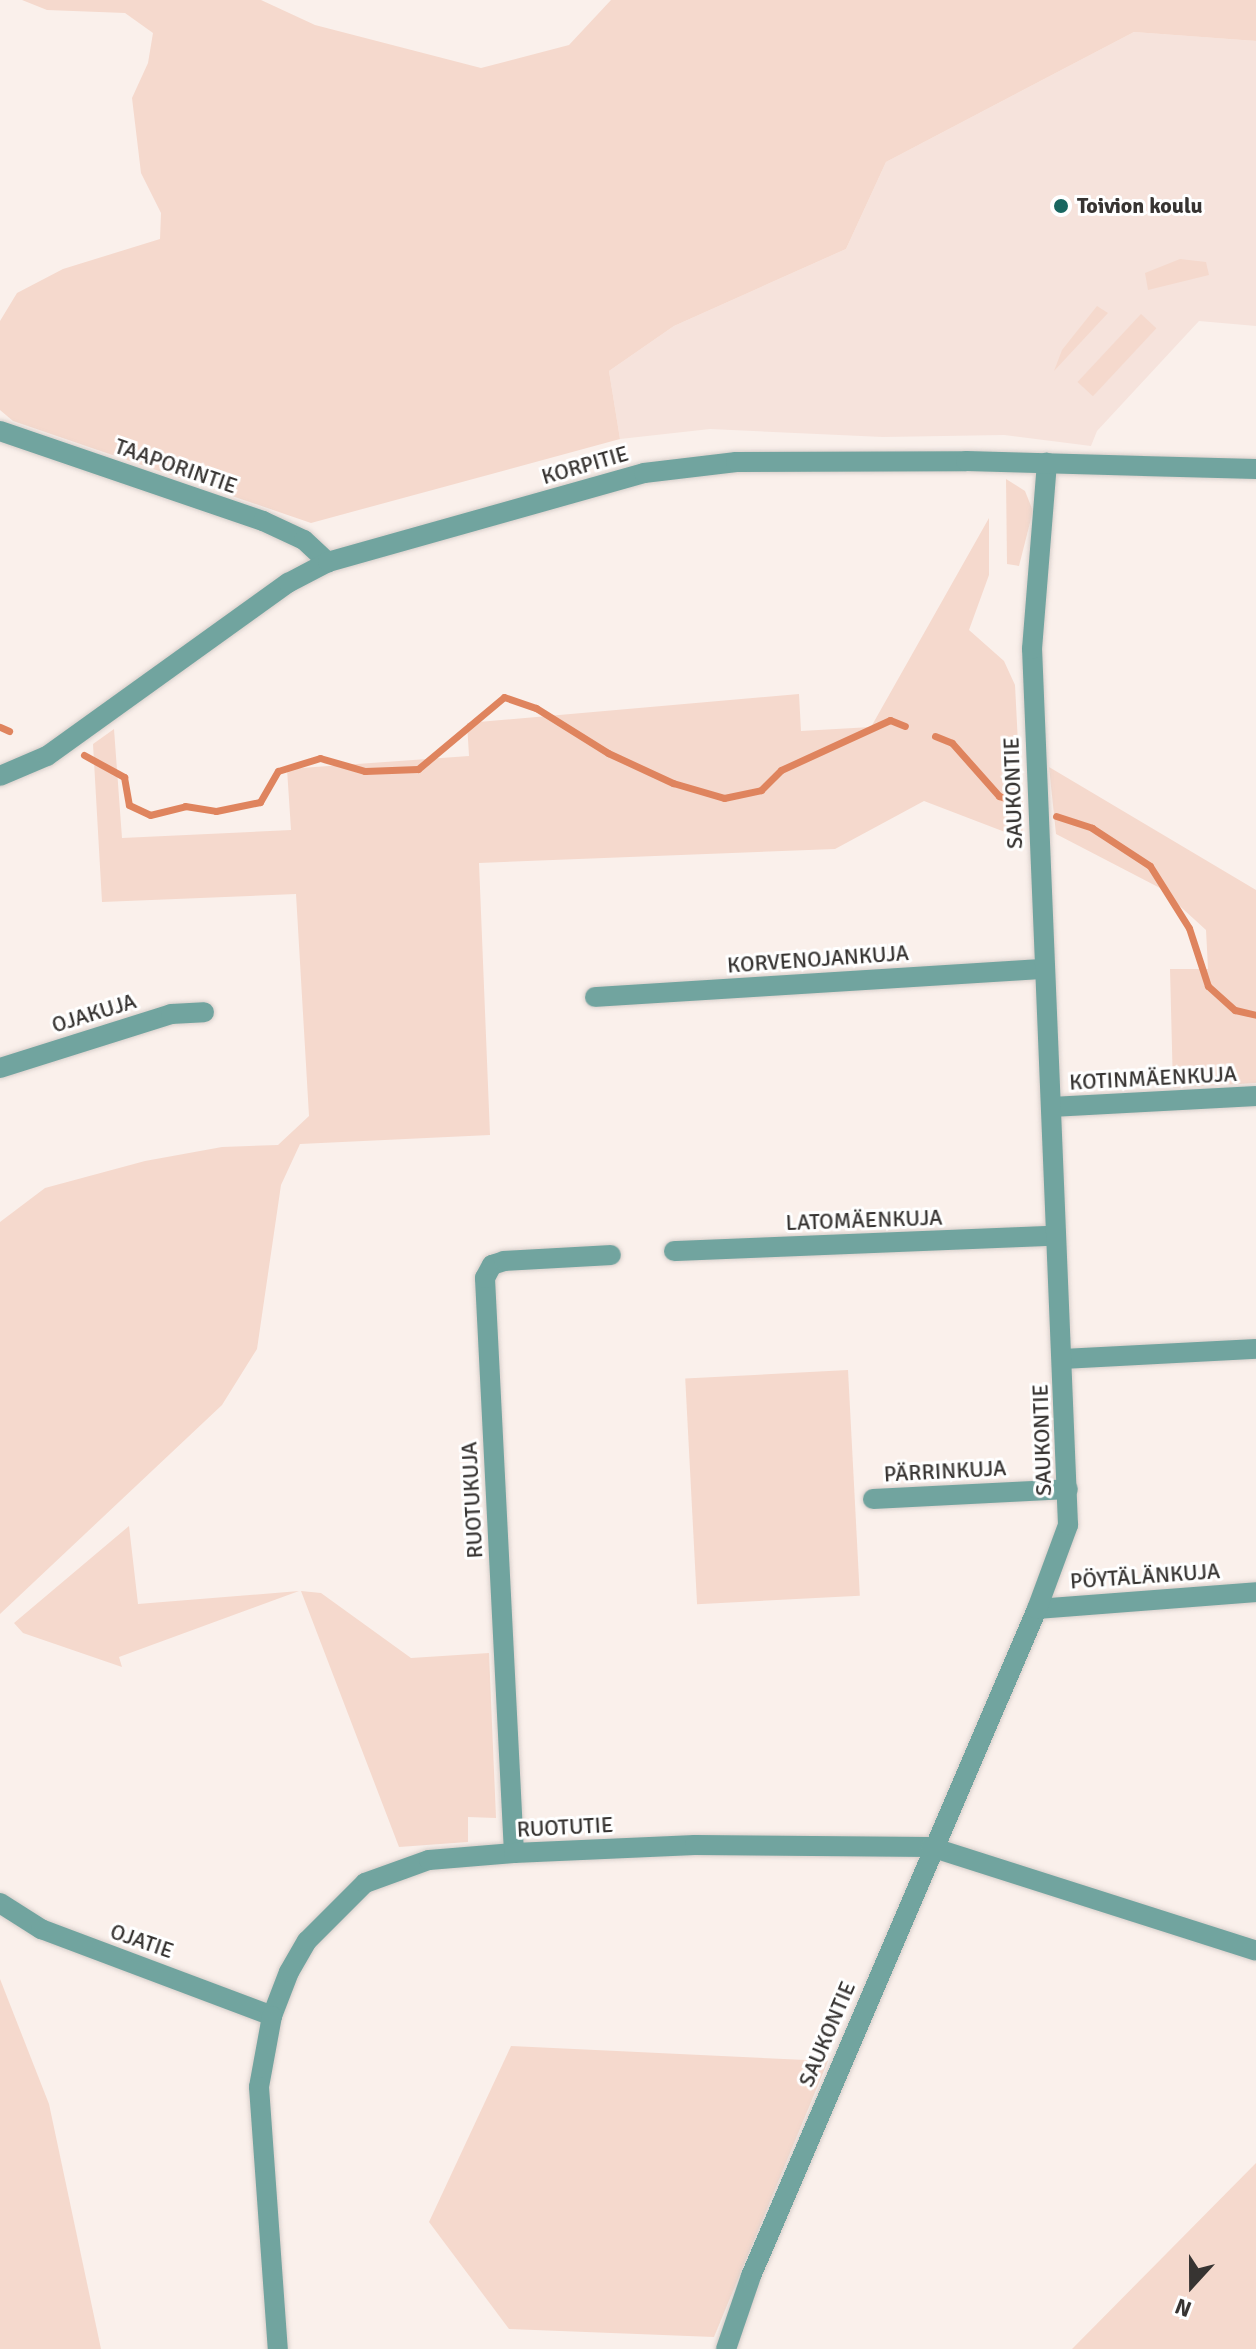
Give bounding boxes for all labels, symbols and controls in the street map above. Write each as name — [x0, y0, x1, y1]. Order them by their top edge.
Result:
place label: Toivion koulu — [1077, 193, 1203, 219]
marker: Toivion koulu — [1052, 197, 1070, 215]
street label: TAAPORINTIE — [111, 433, 241, 499]
street label: KORPITIE — [538, 440, 632, 490]
street label: SAUKONTIE — [998, 737, 1028, 849]
street label: KORVENOJANKUJA — [726, 939, 910, 979]
street label: OJAKUJA — [49, 988, 139, 1038]
street label: KOTINMÄENKUJA — [1069, 1060, 1237, 1096]
street label: LATOMÄENKUJA — [785, 1204, 943, 1236]
street label: SAUKONTIE — [1027, 1384, 1057, 1496]
street label: RUOTUKUJA — [456, 1441, 488, 1559]
street label: PÄRRINKUJA — [883, 1455, 1007, 1487]
street label: PÖYTÄLÄNKUJA — [1069, 1558, 1221, 1594]
street label: RUOTUTIE — [516, 1811, 614, 1843]
street label: OJATIE — [107, 1918, 177, 1964]
street label: SAUKONTIE — [793, 1977, 861, 2091]
north arrow — [1152, 2245, 1232, 2325]
text: N — [1171, 2293, 1195, 2323]

